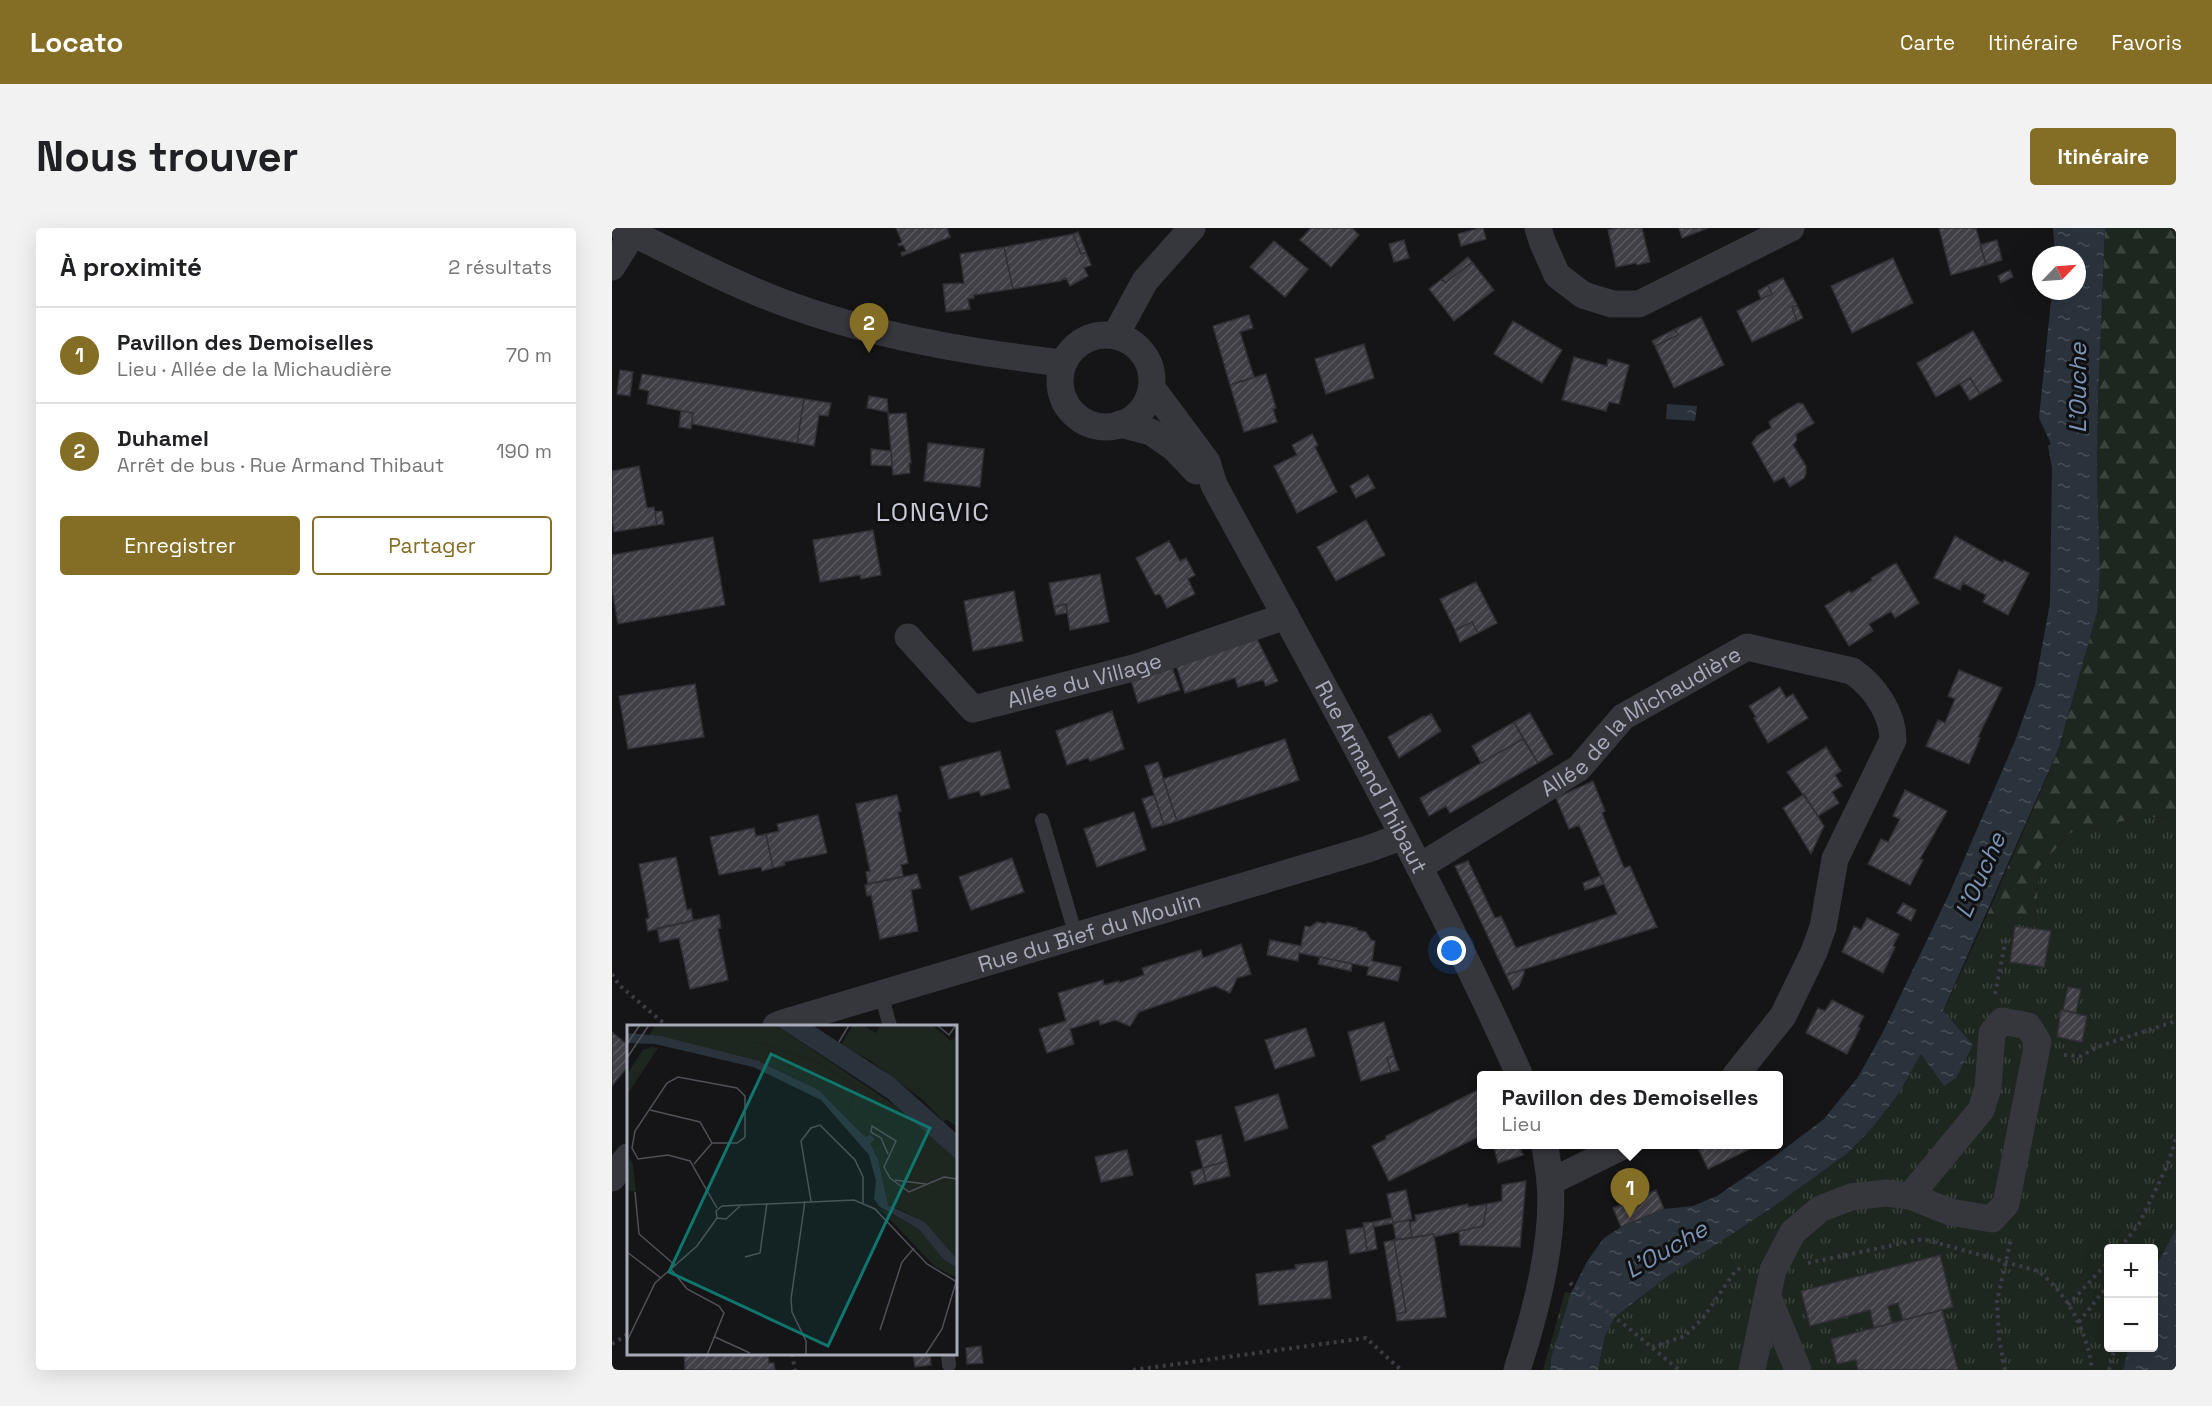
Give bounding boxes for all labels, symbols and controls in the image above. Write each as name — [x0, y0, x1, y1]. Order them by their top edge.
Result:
text: Locato — [30, 24, 123, 60]
text: Carte — [1900, 29, 1955, 56]
text: Itinéraire — [1988, 29, 2078, 56]
text: Favoris — [2111, 29, 2182, 56]
button: Itinéraire — [2030, 128, 2176, 185]
text: Nous trouver — [36, 130, 298, 183]
north arrow — [2032, 246, 2086, 300]
text: À proximité — [60, 250, 202, 284]
text: 2 résultats — [448, 254, 552, 280]
pin: 2 — [850, 304, 888, 353]
text: Pavillon des Demoiselles — [117, 328, 374, 356]
text: 1 — [75, 342, 84, 368]
text: 70 m — [506, 342, 552, 368]
water label: L'Ouche — [2062, 342, 2093, 433]
text: Lieu · Allée de la Michaudière — [117, 356, 392, 382]
text: Duhamel — [117, 424, 209, 452]
text: 2 — [74, 438, 85, 464]
text: 190 m — [496, 438, 552, 464]
text: Arrêt de bus · Rue Armand Thibaut — [117, 452, 444, 478]
district label: LONGVIC — [876, 495, 990, 529]
button: Enregistrer — [60, 516, 300, 575]
button: Partager — [312, 516, 552, 575]
street label: Allée de la Michaudière — [1535, 639, 1746, 802]
street label: Allée du Village — [1004, 646, 1165, 714]
street label: Rue Armand Thibaut — [1309, 676, 1434, 878]
water label: L'Ouche — [1947, 827, 2013, 923]
street label: Rue du Bief du Moulin — [974, 886, 1204, 978]
your location — [1437, 936, 1466, 965]
inset map — [627, 1025, 957, 1355]
popup — [1477, 1071, 1783, 1149]
text: Pavillon des Demoiselles — [1502, 1083, 1758, 1111]
text: Lieu — [1502, 1111, 1541, 1137]
pin: 1 — [1610, 1168, 1650, 1218]
water label: L'Ouche — [1619, 1213, 1714, 1285]
map controls — [2104, 1244, 2158, 1352]
button: + — [2104, 1244, 2158, 1298]
button: − — [2104, 1298, 2158, 1352]

